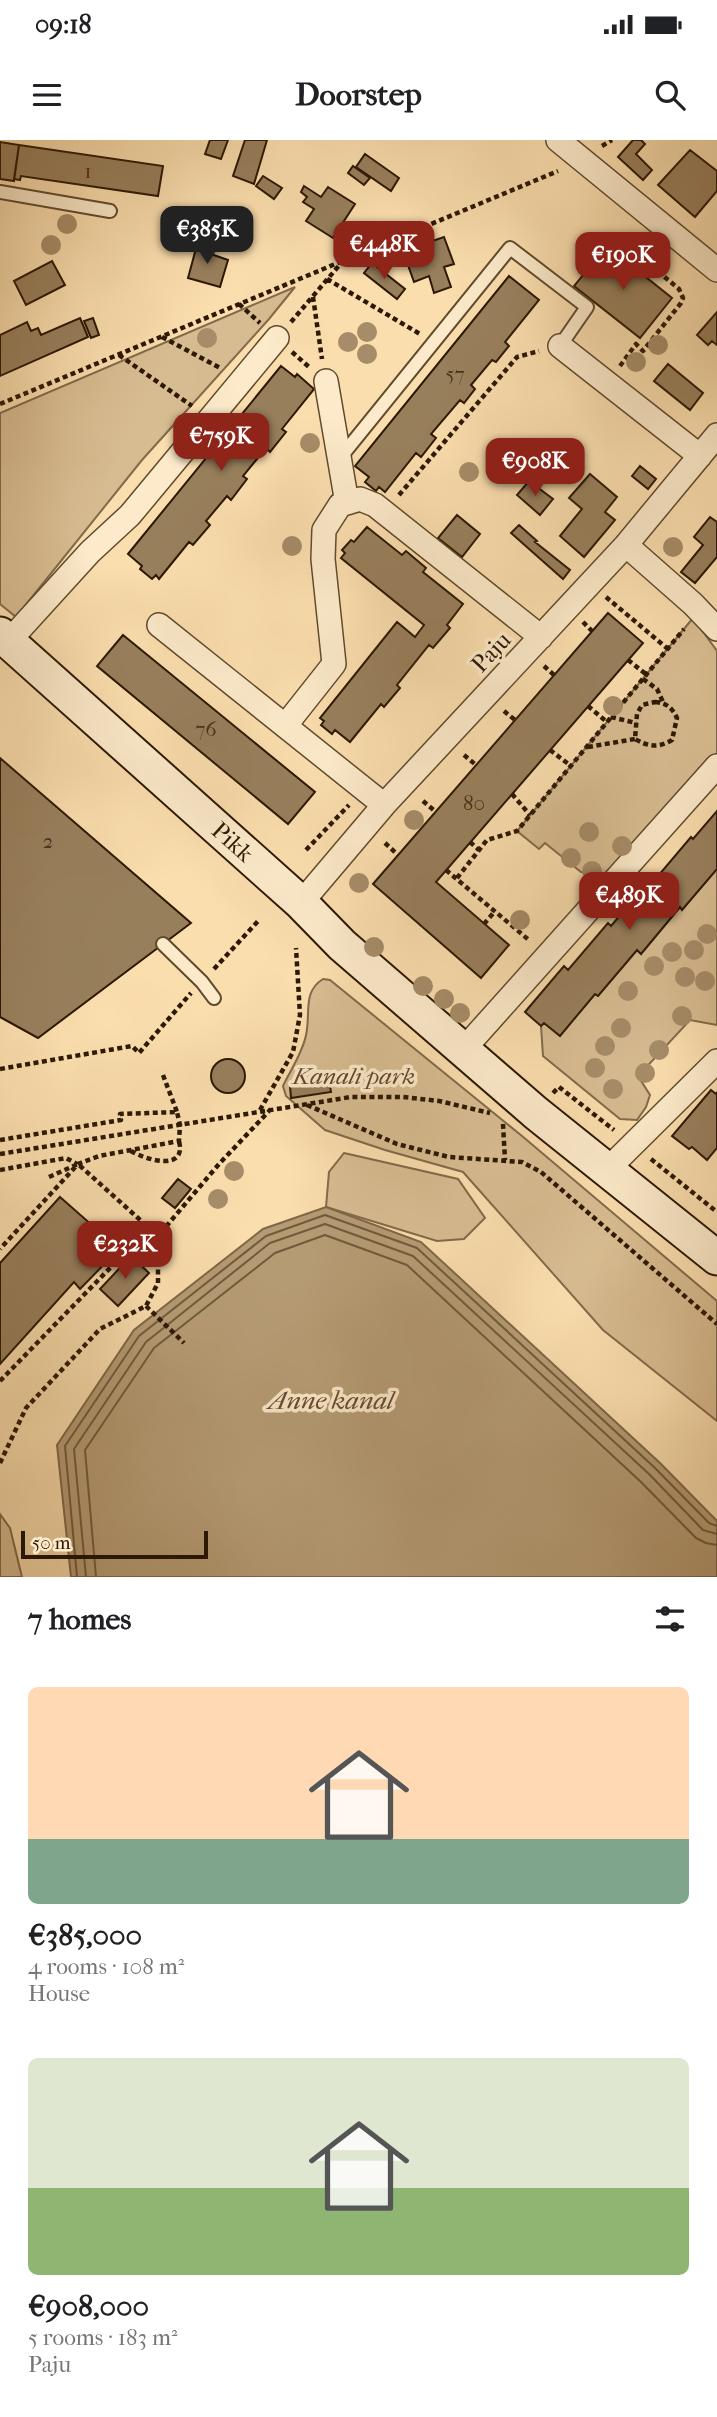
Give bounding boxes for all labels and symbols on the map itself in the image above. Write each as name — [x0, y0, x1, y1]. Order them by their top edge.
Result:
house number: 1 — [84, 159, 92, 183]
pin: €385K — [158, 206, 256, 266]
pin: €448K — [335, 222, 433, 281]
pin: €190K — [574, 232, 672, 292]
house number: 57 — [445, 362, 465, 386]
pin: €759K — [172, 414, 270, 473]
pin: €908K — [486, 438, 584, 498]
street label: Paju — [465, 626, 517, 678]
house number: 76 — [195, 717, 217, 741]
house number: 80 — [463, 791, 485, 815]
street label: Pikk — [206, 816, 260, 868]
house number: 2 — [43, 829, 54, 853]
pin: €489K — [580, 872, 678, 932]
park label: Kanali park — [291, 1062, 415, 1090]
pin: €232K — [76, 1222, 174, 1281]
water label: Anne kanal — [266, 1385, 396, 1416]
scale bar — [21, 1528, 208, 1560]

